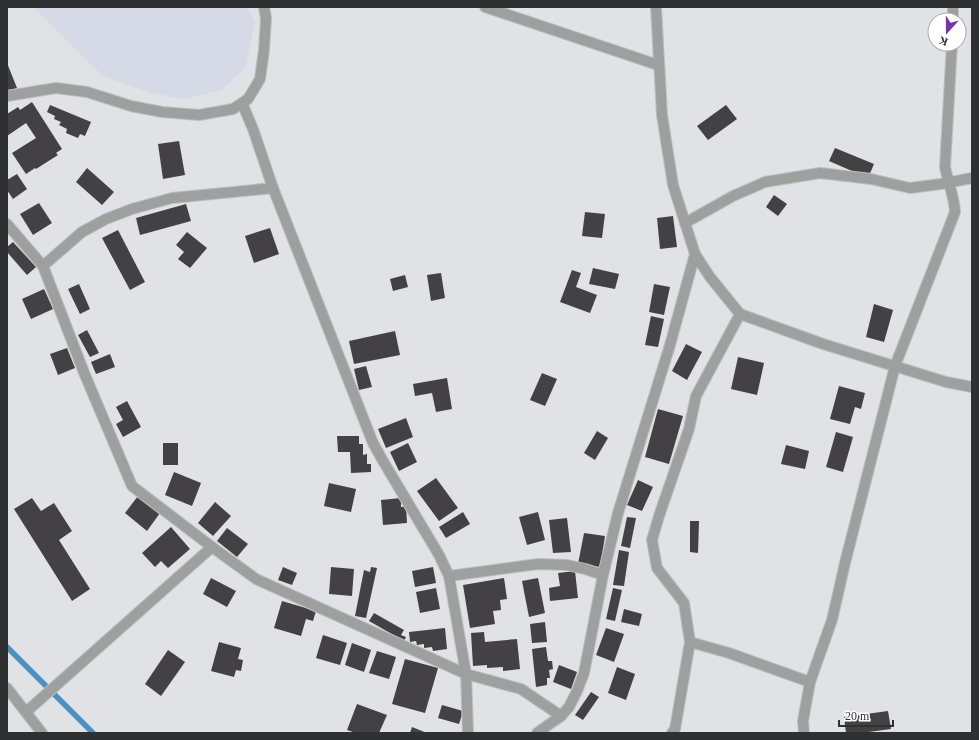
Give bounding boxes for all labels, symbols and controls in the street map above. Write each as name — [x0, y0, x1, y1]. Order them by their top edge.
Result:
north arrow — [927, 12, 967, 52]
text: K — [937, 34, 950, 48]
scale bar — [839, 702, 893, 728]
text: 20 m — [845, 709, 870, 723]

